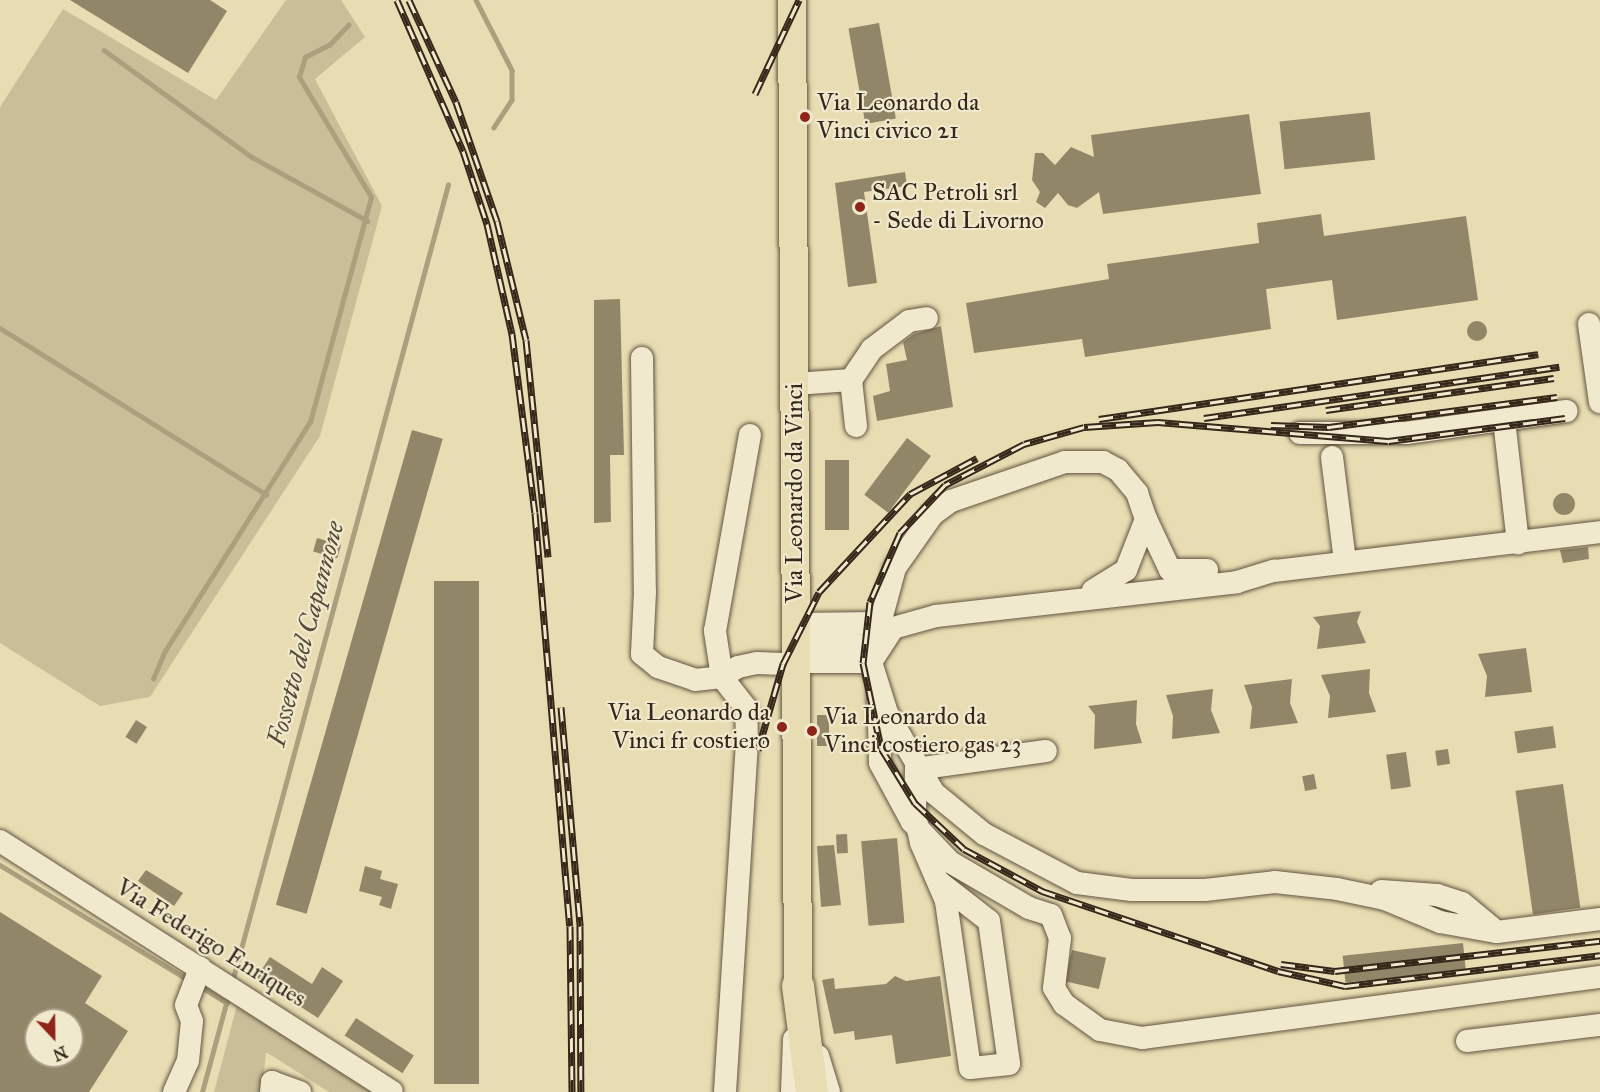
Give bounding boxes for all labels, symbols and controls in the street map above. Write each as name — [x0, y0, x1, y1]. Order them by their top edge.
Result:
place label: Via Leonardo da Vinci civico 21 — [817, 89, 979, 145]
marker: Via Leonardo da Vinci civico 21 — [798, 110, 812, 124]
place label: SAC Petroli srl - Sede di Livorno — [872, 179, 1044, 235]
marker: SAC Petroli srl - Sede di Livorno — [853, 200, 867, 214]
street label: Via Leonardo da Vinci — [781, 383, 809, 603]
water label: Fossetto del Capannone — [261, 518, 351, 750]
place label: Via Leonardo da Vinci fr costiero — [608, 699, 770, 755]
place label: Via Leonardo da Vinci costiero gas 23 — [824, 703, 1021, 759]
marker: Via Leonardo da Vinci fr costiero — [775, 720, 789, 734]
marker: Via Leonardo da Vinci costiero gas 23 — [805, 724, 819, 738]
street label: Via Federigo Enriques — [111, 873, 311, 1013]
north arrow — [24, 1008, 84, 1068]
text: N — [50, 1042, 70, 1065]

